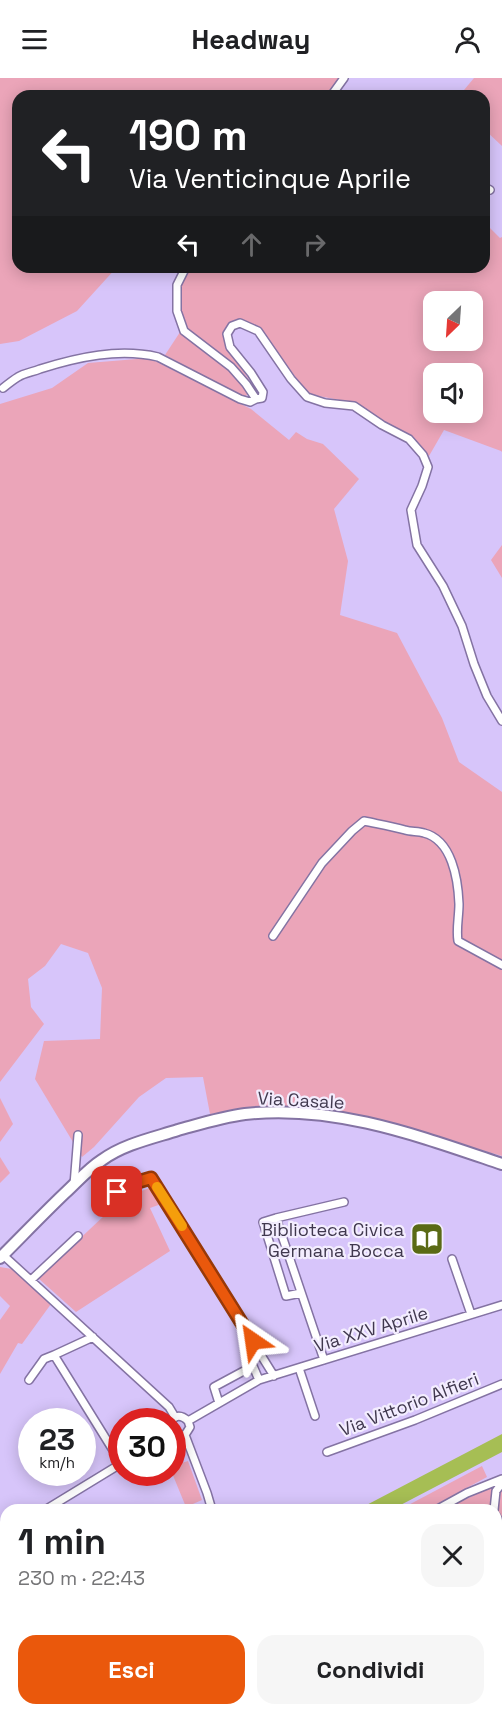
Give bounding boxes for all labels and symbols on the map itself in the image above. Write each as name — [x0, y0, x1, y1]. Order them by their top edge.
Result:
north arrow — [423, 291, 483, 351]
street label: Via Casale — [257, 1086, 345, 1114]
pin — [91, 1166, 142, 1217]
place label: Biblioteca Civica Germana Bocca — [261, 1218, 404, 1262]
library icon: Biblioteca Civica Germana Bocca — [409, 1221, 445, 1257]
street label: Via XXV Aprile — [311, 1301, 431, 1357]
position arrow — [221, 1309, 285, 1373]
street label: Via Vittorio Alfieri — [336, 1367, 482, 1441]
speed limit sign: 30 — [108, 1408, 186, 1486]

